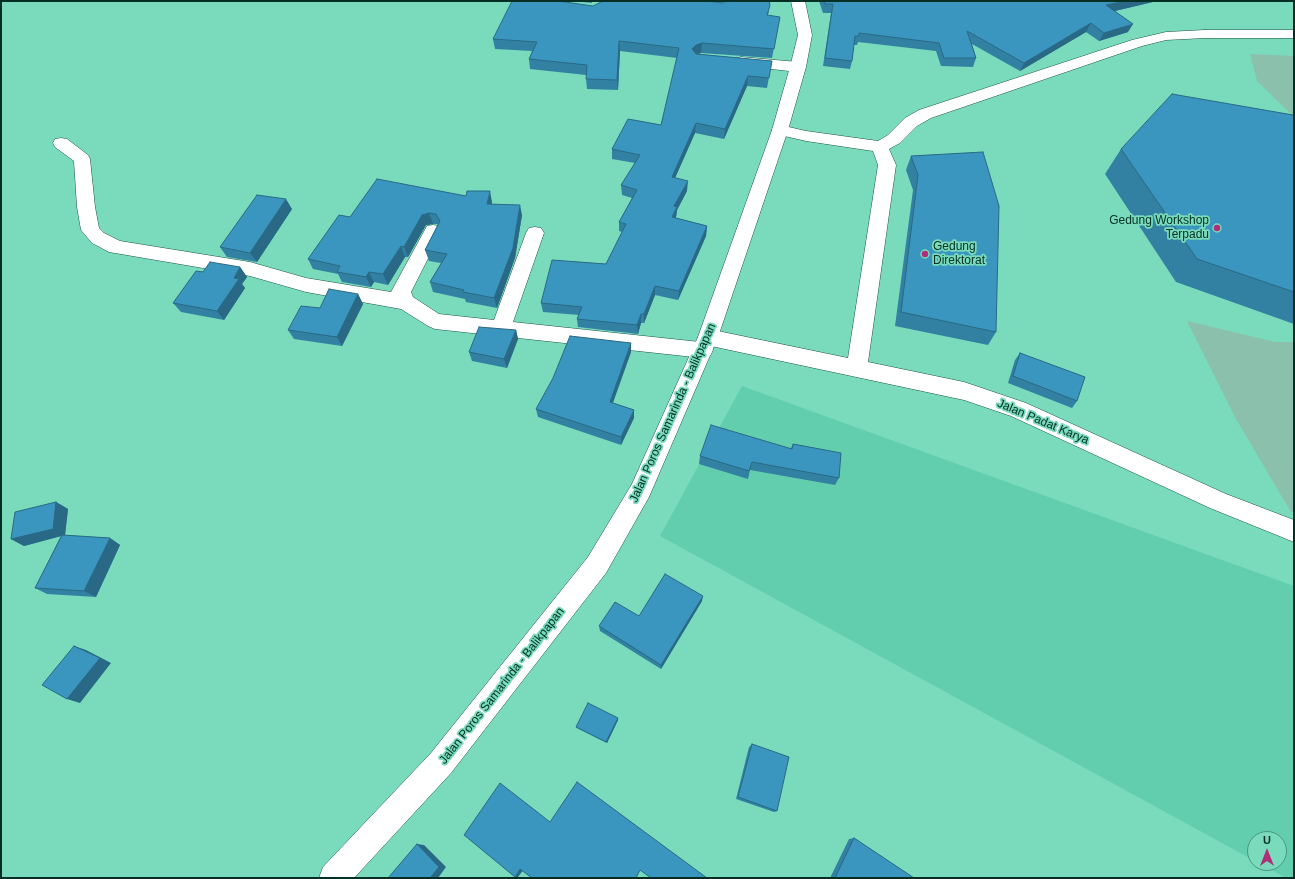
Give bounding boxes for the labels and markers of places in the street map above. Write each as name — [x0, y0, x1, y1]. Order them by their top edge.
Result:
place label: Gedung Workshop Terpadu — [1109, 214, 1209, 242]
marker: Gedung Workshop Terpadu — [1212, 223, 1222, 233]
place label: Gedung Direktorat — [933, 240, 985, 268]
marker: Gedung Direktorat — [920, 249, 930, 259]

